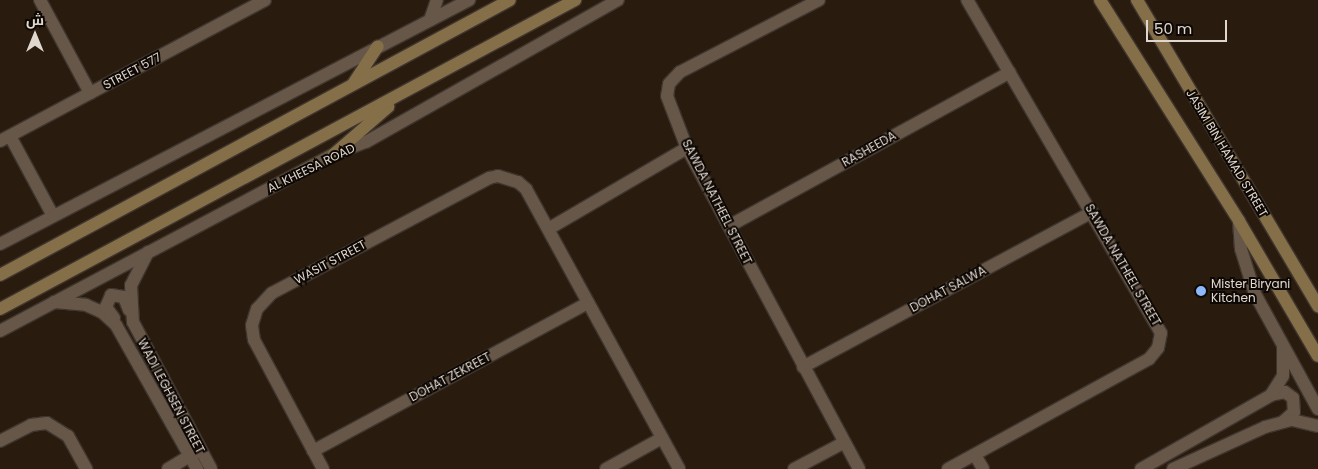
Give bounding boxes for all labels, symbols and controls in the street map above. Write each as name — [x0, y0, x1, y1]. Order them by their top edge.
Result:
north arrow — [10, 10, 60, 60]
text: ش — [26, 10, 44, 30]
scale bar — [1148, 10, 1229, 42]
text: 50 m — [1154, 18, 1192, 39]
street label: STREET 577 — [101, 50, 163, 92]
street label: JASIM BIN HAMAD STREET — [1183, 87, 1271, 219]
street label: RASHEEDA — [839, 128, 899, 170]
street label: SAWDA NATHEEL STREET — [679, 137, 755, 267]
street label: AL KHEESA ROAD — [265, 141, 357, 195]
street label: SAWDA NATHEEL STREET — [1082, 202, 1164, 328]
street label: WASIT STREET — [292, 237, 368, 287]
street label: DOHAT SALWA — [907, 263, 989, 315]
place label: Mister Biryani Kitchen — [1211, 277, 1290, 305]
marker: Mister Biryani Kitchen — [1195, 285, 1207, 297]
street label: WADI LEGHSEN STREET — [135, 336, 207, 456]
street label: DOHAT ZEKREET — [407, 350, 493, 404]

